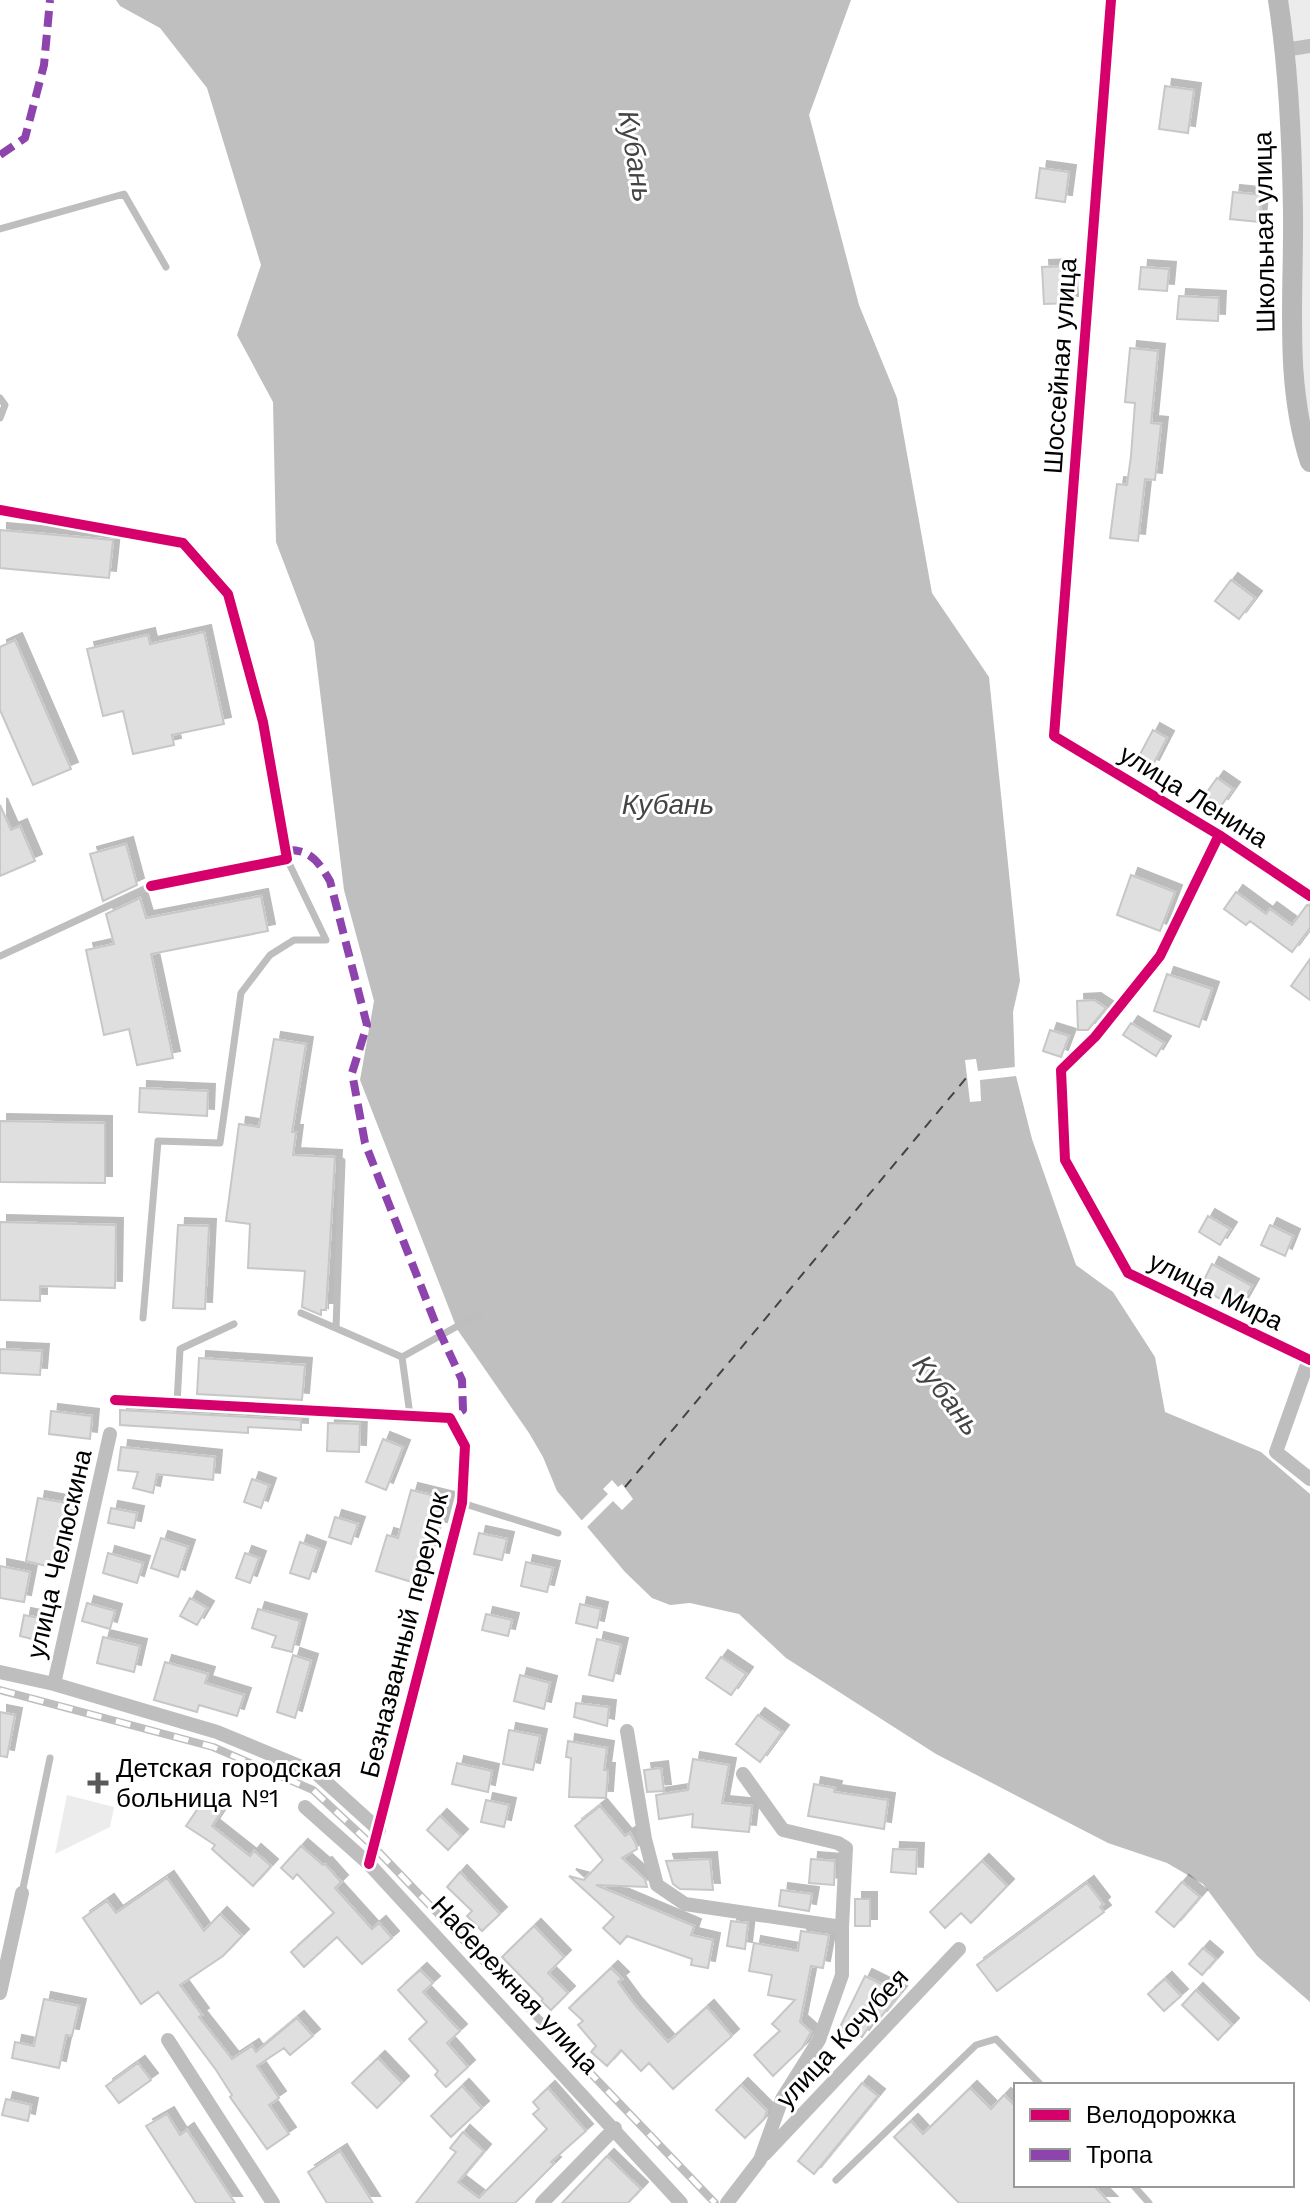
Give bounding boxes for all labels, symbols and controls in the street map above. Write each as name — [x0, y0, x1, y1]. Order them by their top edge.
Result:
water label: Кубань — [611, 108, 660, 204]
street label: Школьная улица — [1247, 131, 1281, 333]
street label: Шоссейная улица — [1037, 256, 1083, 475]
street label: улица Ленина — [1114, 738, 1274, 854]
water label: Кубань — [622, 788, 714, 821]
street label: улица Мира — [1144, 1246, 1288, 1337]
water label: Кубань — [906, 1349, 988, 1442]
street label: улица Челюскина — [20, 1446, 98, 1661]
street label: Безназванный переулок — [354, 1489, 454, 1781]
place label: Детская городская больница №1 — [116, 1753, 342, 1813]
marker: Детская городская больница №1 — [87, 1772, 109, 1794]
street label: Набережная улица — [425, 1890, 605, 2080]
street label: улица Кочубея — [770, 1962, 914, 2114]
legend — [1014, 2083, 1294, 2187]
text: Велодорожка — [1086, 2101, 1237, 2129]
text: Тропа — [1086, 2141, 1153, 2169]

